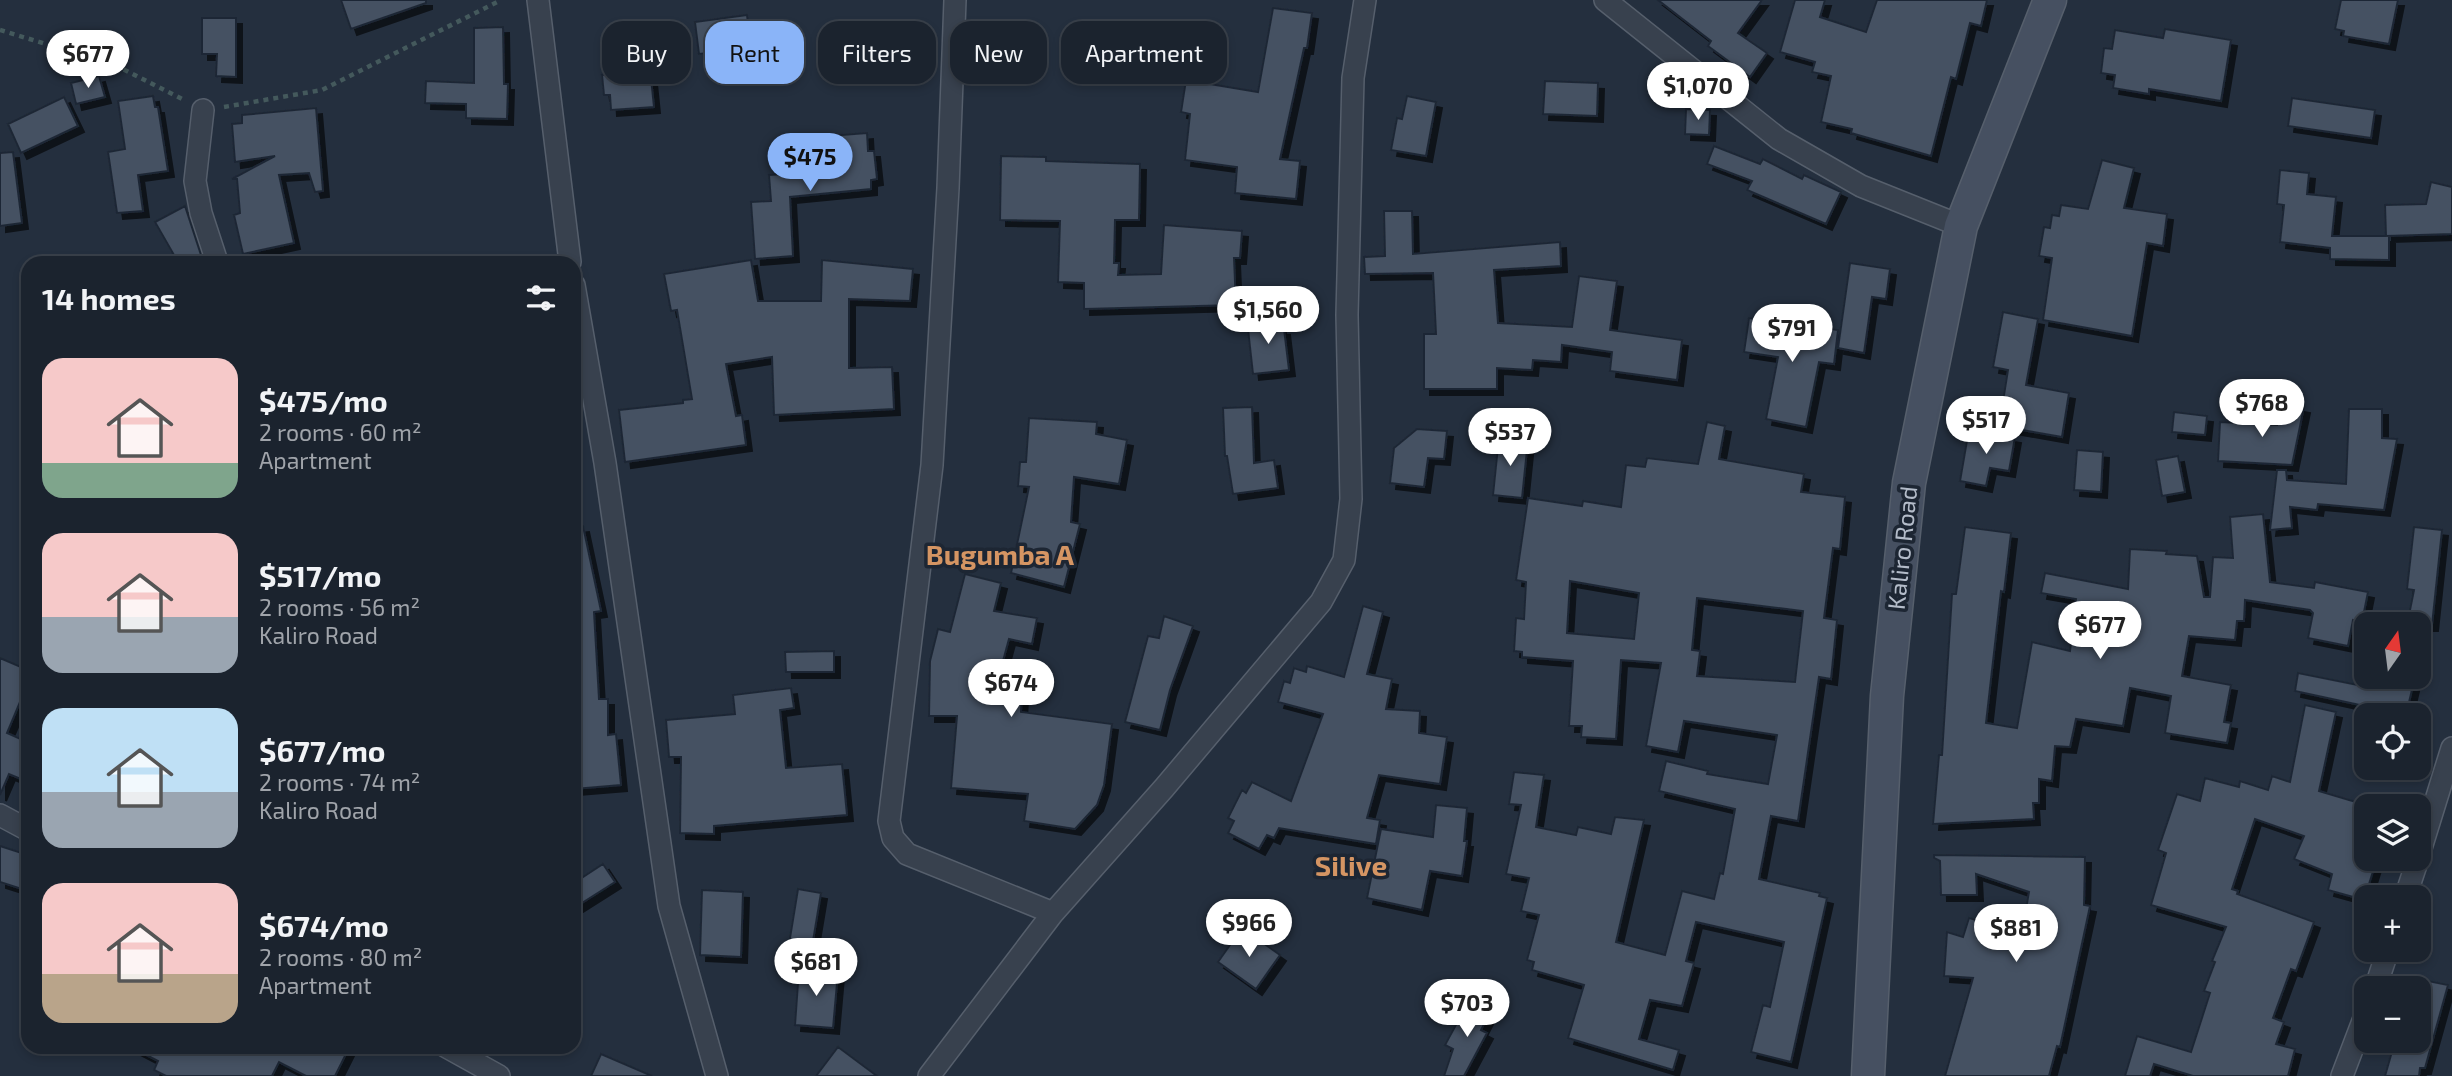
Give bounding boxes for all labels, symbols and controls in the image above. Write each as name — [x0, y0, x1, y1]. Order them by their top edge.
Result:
chip: Buy — [602, 21, 691, 84]
chip: Rent — [705, 21, 804, 84]
chip: Filters — [818, 21, 936, 84]
chip: New — [950, 21, 1047, 84]
chip: Apartment — [1061, 21, 1227, 84]
pin: $677 — [47, 31, 129, 90]
text: $677 — [62, 39, 114, 67]
pin: $1,070 — [1641, 62, 1755, 122]
text: $1,070 — [1663, 71, 1733, 99]
pin: $475 — [769, 134, 851, 193]
text: $475 — [784, 142, 836, 170]
icon: filters — [522, 279, 560, 317]
text: 14 homes — [42, 280, 176, 316]
pin: $1,560 — [1211, 286, 1325, 346]
text: $1,560 — [1233, 295, 1303, 323]
pin: $791 — [1751, 304, 1833, 364]
text: $791 — [1768, 313, 1817, 341]
pin: $768 — [2221, 380, 2303, 439]
text: $475/mo — [259, 382, 388, 418]
icon: home — [98, 386, 182, 470]
text: $768 — [2235, 388, 2289, 416]
pin: $517 — [1945, 396, 2027, 456]
text: $517 — [1962, 405, 2010, 433]
pin: $537 — [1469, 408, 1551, 468]
text: $537 — [1484, 417, 1536, 445]
text: 2 rooms · 60 m² — [259, 418, 421, 446]
text: Apartment — [259, 446, 372, 474]
street label: Kaliro Road — [1881, 485, 1922, 611]
district label: Bugumba A — [926, 537, 1075, 571]
text: $517/mo — [259, 557, 382, 593]
icon: home — [98, 561, 182, 645]
text: 2 rooms · 56 m² — [259, 593, 420, 621]
pin: $677 — [2059, 602, 2141, 661]
text: $677 — [2074, 610, 2126, 638]
north arrow — [2354, 612, 2431, 690]
map controls — [2354, 612, 2431, 1053]
text: Kaliro Road — [259, 621, 378, 649]
pin: $674 — [970, 660, 1052, 719]
text: $674 — [984, 668, 1038, 696]
button: locate — [2354, 703, 2431, 780]
text: $677/mo — [259, 732, 386, 768]
icon: home — [98, 736, 182, 820]
text: 2 rooms · 74 m² — [259, 768, 420, 796]
button: layers — [2354, 794, 2431, 871]
text: Kaliro Road — [259, 796, 378, 824]
district label: Silive — [1315, 848, 1387, 882]
button: + — [2354, 885, 2431, 962]
pin: $966 — [1208, 900, 1290, 959]
pin: $881 — [1975, 904, 2057, 964]
text: $674/mo — [259, 907, 389, 943]
text: $966 — [1222, 908, 1276, 936]
icon: home — [98, 911, 182, 995]
text: $881 — [1990, 913, 2042, 941]
pin: $681 — [775, 939, 857, 998]
text: 2 rooms · 80 m² — [259, 943, 422, 971]
text: $681 — [790, 947, 842, 975]
text: Apartment — [259, 971, 372, 999]
button: − — [2354, 976, 2431, 1053]
pin: $703 — [1426, 979, 1508, 1039]
text: $703 — [1440, 988, 1494, 1016]

